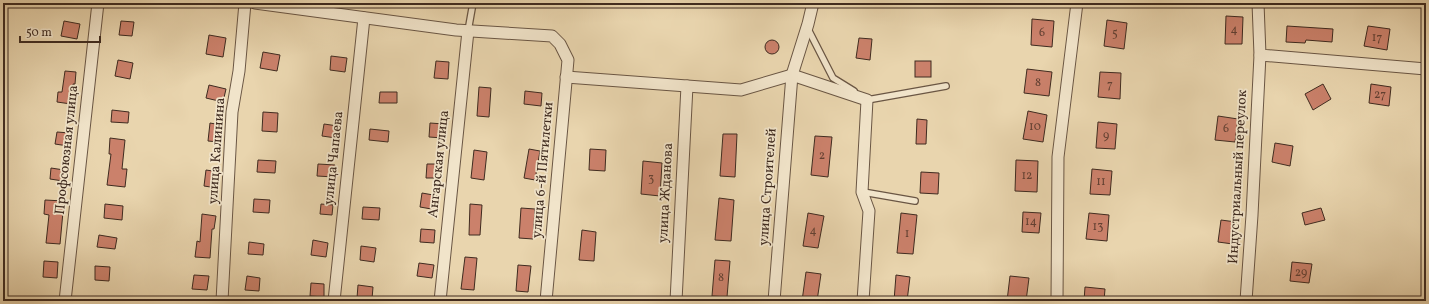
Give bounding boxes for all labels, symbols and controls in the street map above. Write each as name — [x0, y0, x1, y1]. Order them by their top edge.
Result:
scale bar — [20, 18, 100, 44]
house number: 4 — [1230, 22, 1238, 38]
text: 50 m — [26, 25, 52, 41]
house number: 6 — [1039, 25, 1045, 41]
house number: 5 — [1112, 26, 1118, 42]
house number: 17 — [1372, 30, 1382, 46]
house number: 8 — [1035, 75, 1041, 91]
house number: 7 — [1107, 77, 1113, 93]
street label: Профсоюзная улица — [51, 84, 83, 216]
house number: 27 — [1374, 87, 1386, 103]
street label: Индустриальный переулок — [1224, 89, 1252, 265]
street label: улица Калинина — [204, 97, 230, 205]
street label: улица 6-й Пятилетки — [528, 101, 558, 239]
street label: Ангарская улица — [424, 109, 454, 219]
street label: улица Чапаева — [320, 110, 348, 206]
house number: 10 — [1029, 119, 1041, 135]
house number: 6 — [1223, 121, 1229, 137]
street label: улица Строителей — [754, 127, 782, 246]
house number: 9 — [1103, 128, 1109, 144]
street label: улица Жданова — [654, 142, 678, 244]
house number: 2 — [819, 148, 825, 164]
house number: 12 — [1021, 168, 1033, 184]
house number: 3 — [648, 171, 654, 187]
house number: 11 — [1096, 174, 1106, 190]
house number: 14 — [1025, 214, 1037, 230]
house number: 13 — [1093, 219, 1103, 235]
house number: 4 — [809, 223, 817, 239]
house number: 1 — [905, 226, 909, 242]
house number: 29 — [1295, 265, 1307, 281]
house number: 8 — [718, 270, 724, 286]

